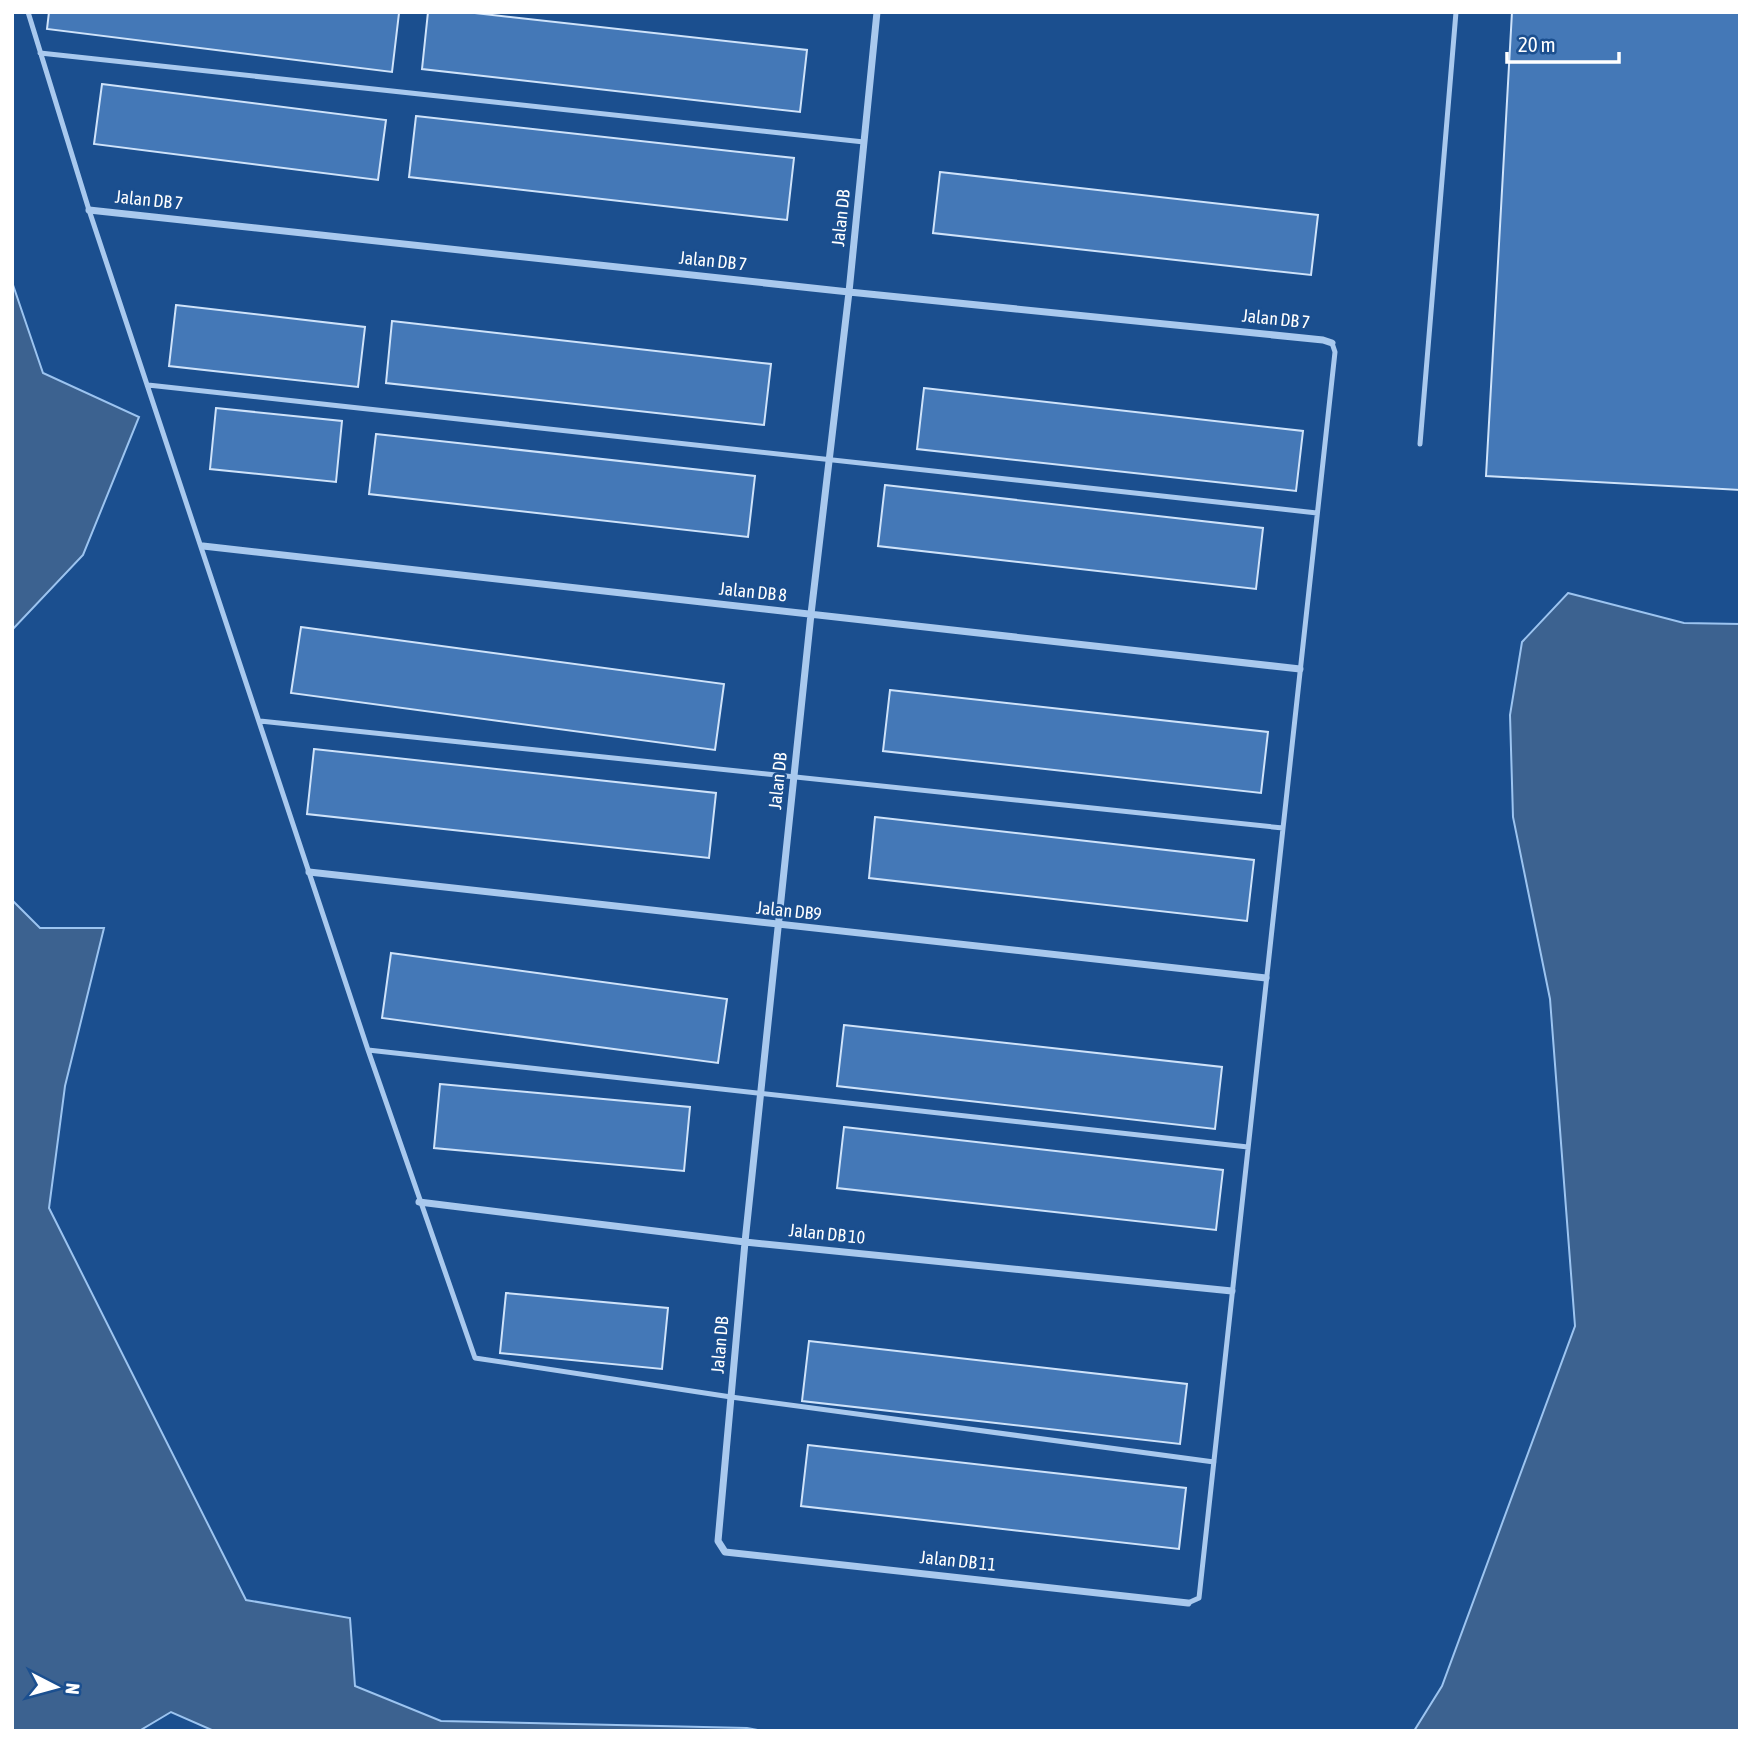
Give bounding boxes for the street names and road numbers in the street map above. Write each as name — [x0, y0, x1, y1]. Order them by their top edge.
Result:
street label: Jalan DB 7 — [114, 186, 184, 214]
street label: Jalan DB — [827, 188, 854, 247]
street label: Jalan DB 7 — [678, 247, 748, 275]
street label: Jalan DB 7 — [1241, 305, 1311, 333]
street label: Jalan DB 8 — [718, 578, 788, 606]
street label: Jalan DB — [764, 751, 791, 810]
street label: Jalan DB9 — [755, 897, 823, 924]
street label: Jalan DB 10 — [788, 1219, 866, 1248]
street label: Jalan DB — [707, 1315, 732, 1374]
street label: Jalan DB 11 — [919, 1546, 997, 1575]

